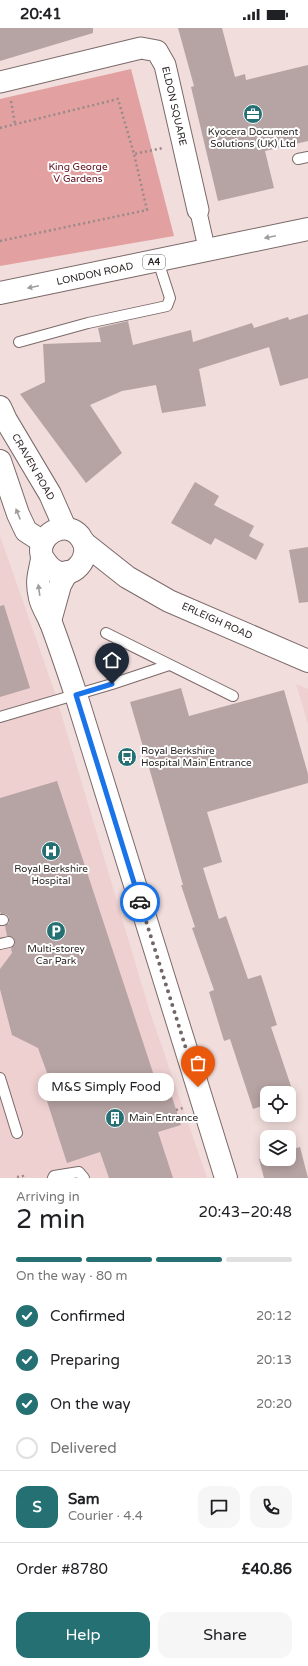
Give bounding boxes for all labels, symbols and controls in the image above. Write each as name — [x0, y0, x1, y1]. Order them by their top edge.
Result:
text: 20:41 — [20, 5, 62, 23]
street label: ELDON SQUARE — [159, 65, 189, 147]
office icon: Kyocera Document Solutions (UK) Ltd — [242, 103, 264, 125]
place label: Kyocera Document Solutions (UK) Ltd — [208, 126, 298, 150]
park label: King George V Gardens — [48, 161, 108, 185]
one-way arrow — [264, 235, 276, 241]
road number: A4 — [143, 255, 165, 269]
street label: LONDON ROAD — [55, 260, 135, 288]
one-way arrow — [27, 284, 39, 290]
street label: CRAVEN ROAD — [9, 431, 57, 503]
one-way arrow — [15, 507, 21, 519]
one-way arrow — [36, 584, 42, 596]
street label: ERLEIGH ROAD — [180, 600, 254, 642]
pin — [95, 643, 129, 684]
icon: home — [101, 649, 123, 671]
place label: Royal Berkshire Hospital Main Entrance — [141, 745, 252, 769]
bus stop icon: Royal Berkshire Hospital Main Entrance — [116, 746, 138, 768]
hospital icon: Royal Berkshire Hospital — [40, 840, 62, 862]
place label: Royal Berkshire Hospital — [14, 863, 88, 887]
courier — [120, 882, 160, 922]
icon: car — [129, 891, 151, 913]
parking icon: Multi-storey Car Park — [45, 920, 67, 942]
place label: Multi-storey Car Park — [27, 943, 86, 967]
pin — [181, 1046, 215, 1087]
icon: bag — [187, 1052, 209, 1074]
callout: M&S Simply Food — [38, 1073, 174, 1101]
text: M&S Simply Food — [51, 1079, 161, 1095]
map controls — [260, 1086, 296, 1166]
button: locate — [260, 1086, 296, 1122]
building icon: Main Entrance — [104, 1107, 126, 1129]
place label: Main Entrance — [129, 1112, 198, 1124]
button: layers — [260, 1130, 296, 1166]
text: Arriving in — [16, 1189, 80, 1205]
text: 20:43–20:48 — [199, 1203, 292, 1221]
text: 2 min — [16, 1204, 85, 1235]
text: On the way · 80 m — [16, 1268, 128, 1284]
icon: check — [16, 1305, 38, 1327]
text: Confirmed — [50, 1307, 125, 1325]
text: 20:12 — [256, 1308, 292, 1324]
icon: check — [16, 1349, 38, 1371]
text: Preparing — [50, 1351, 120, 1369]
text: 20:13 — [256, 1352, 292, 1368]
icon: check — [16, 1393, 38, 1415]
text: On the way — [50, 1395, 130, 1413]
text: 20:20 — [256, 1396, 292, 1412]
text: Delivered — [50, 1439, 117, 1457]
button: chat — [198, 1486, 240, 1528]
button: phone — [250, 1486, 292, 1528]
text: Sam — [68, 1490, 99, 1508]
text: S — [32, 1498, 42, 1516]
text: Courier · 4.4 — [68, 1508, 143, 1524]
text: Order #8780 — [16, 1560, 108, 1578]
text: £40.86 — [241, 1560, 292, 1578]
button: Help — [16, 1612, 150, 1658]
button: Share — [158, 1612, 292, 1658]

